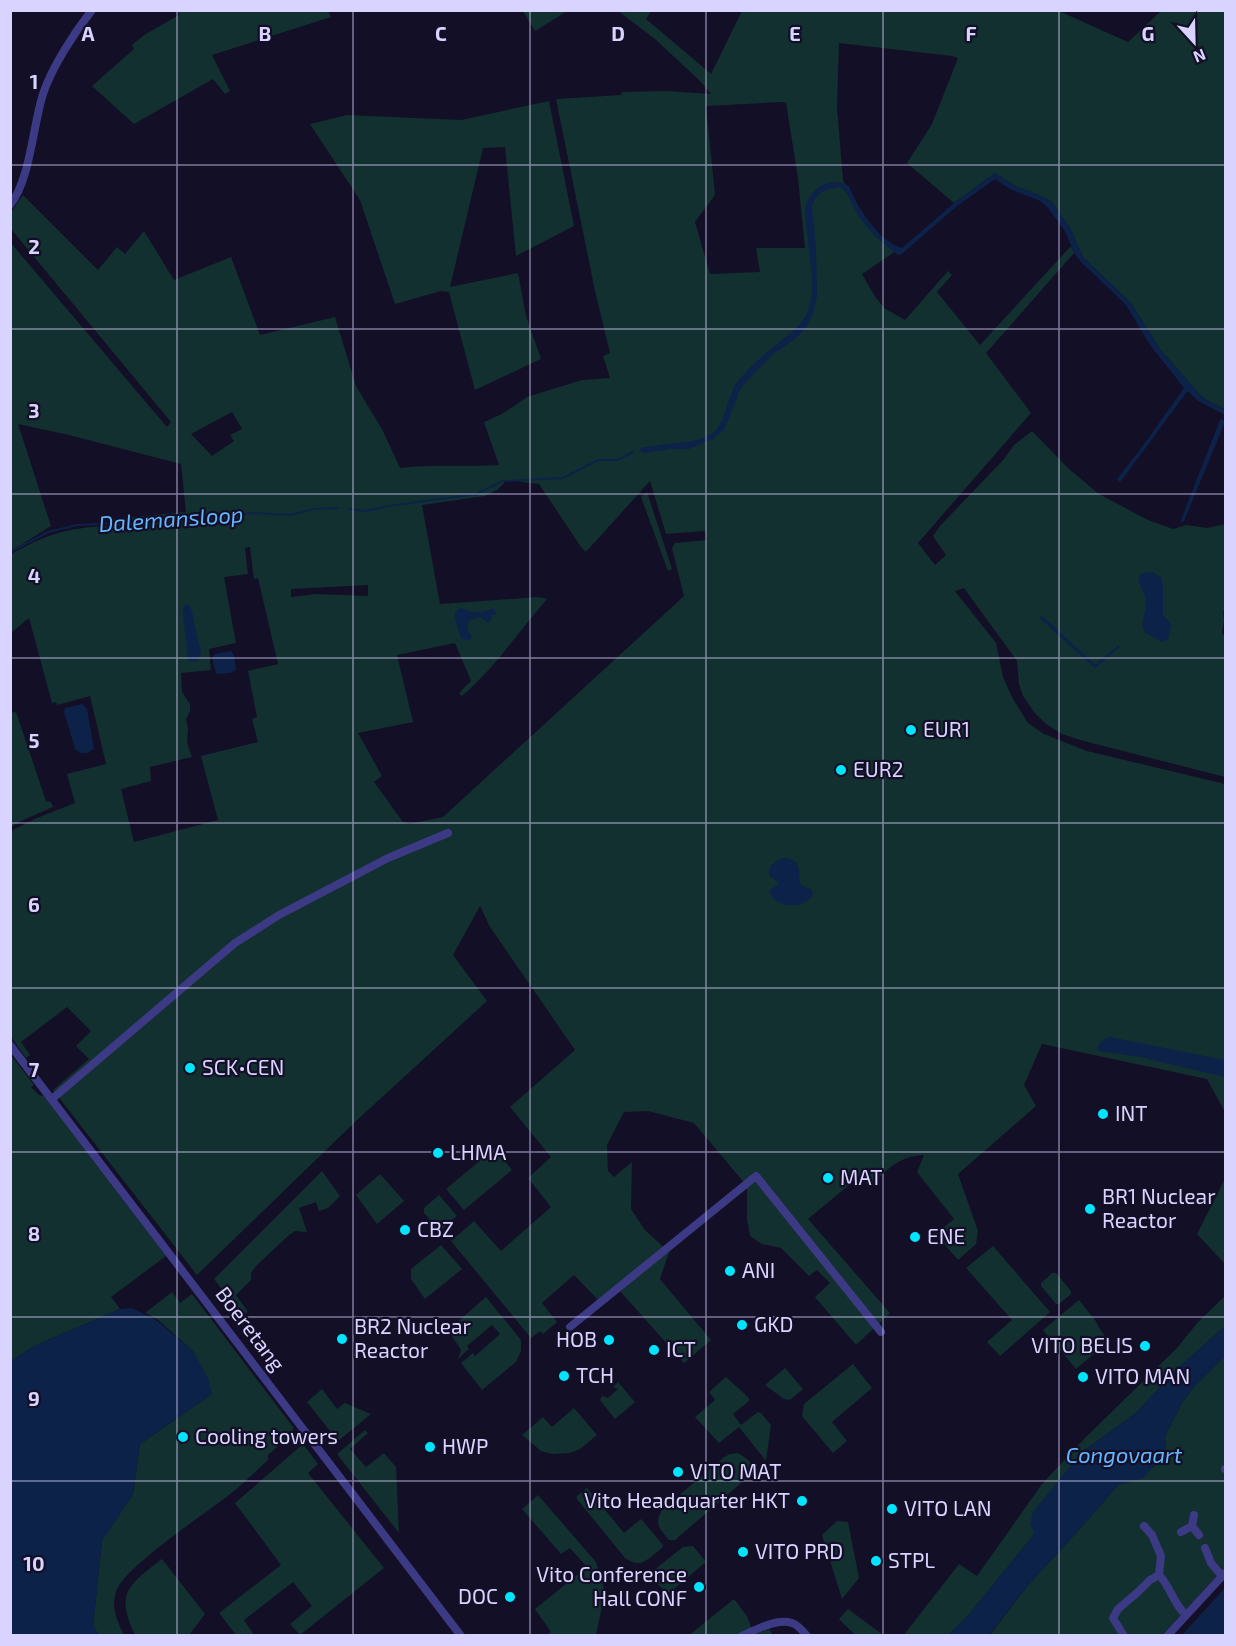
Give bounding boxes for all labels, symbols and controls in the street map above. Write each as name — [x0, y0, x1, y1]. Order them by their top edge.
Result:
north arrow — [1164, 12, 1224, 72]
text: A — [81, 21, 95, 45]
text: B — [259, 21, 271, 45]
text: C — [435, 21, 447, 45]
text: D — [611, 21, 625, 45]
text: E — [789, 21, 801, 45]
text: F — [965, 21, 977, 45]
text: G — [1142, 21, 1154, 45]
text: N — [1191, 45, 1209, 67]
text: 1 — [30, 69, 38, 93]
text: 2 — [28, 234, 40, 258]
text: 3 — [28, 398, 40, 422]
water label: Dalemansloop — [98, 500, 244, 536]
text: 4 — [28, 563, 41, 587]
place label: EUR1 — [923, 716, 970, 741]
marker: EUR1 — [904, 723, 918, 737]
text: 5 — [28, 728, 40, 752]
place label: EUR2 — [853, 756, 904, 781]
marker: EUR2 — [834, 763, 848, 777]
text: 6 — [28, 892, 40, 916]
place label: SCK•CEN — [202, 1054, 284, 1079]
text: 7 — [29, 1057, 40, 1081]
marker: SCK•CEN — [183, 1061, 197, 1075]
place label: INT — [1115, 1100, 1148, 1125]
marker: INT — [1096, 1107, 1110, 1121]
place label: LHMA — [450, 1139, 506, 1164]
marker: LHMA — [431, 1146, 445, 1160]
place label: MAT — [840, 1164, 882, 1189]
marker: MAT — [821, 1171, 835, 1185]
place label: BR1 Nuclear Reactor — [1102, 1183, 1216, 1232]
marker: BR1 Nuclear Reactor — [1083, 1202, 1097, 1216]
place label: CBZ — [417, 1216, 454, 1241]
text: 8 — [28, 1221, 40, 1245]
marker: CBZ — [398, 1223, 412, 1237]
place label: ENE — [927, 1223, 965, 1248]
marker: ENE — [908, 1230, 922, 1244]
place label: ANI — [742, 1257, 775, 1282]
marker: ANI — [723, 1264, 737, 1278]
street label: Boeretang — [211, 1281, 291, 1375]
place label: GKD — [754, 1311, 794, 1336]
place label: BR2 Nuclear Reactor — [354, 1313, 472, 1362]
marker: GKD — [735, 1318, 749, 1332]
place label: HOB — [556, 1326, 597, 1351]
marker: BR2 Nuclear Reactor — [335, 1332, 349, 1346]
place label: VITO BELIS — [1031, 1332, 1133, 1357]
marker: HOB — [602, 1333, 616, 1347]
place label: ICT — [666, 1336, 696, 1361]
marker: VITO BELIS — [1138, 1339, 1152, 1353]
marker: ICT — [647, 1343, 661, 1357]
place label: TCH — [576, 1362, 614, 1387]
place label: VITO MAN — [1095, 1363, 1190, 1388]
marker: TCH — [557, 1369, 571, 1383]
marker: VITO MAN — [1076, 1370, 1090, 1384]
text: 9 — [28, 1386, 40, 1410]
place label: Cooling towers — [195, 1423, 338, 1448]
marker: Cooling towers — [176, 1430, 190, 1444]
place label: HWP — [442, 1433, 488, 1458]
marker: HWP — [423, 1440, 437, 1454]
water label: Congovaart — [1066, 1441, 1183, 1467]
place label: VITO MAT — [690, 1458, 781, 1483]
marker: VITO MAT — [671, 1465, 685, 1479]
place label: Vito Headquarter HKT — [584, 1487, 790, 1512]
marker: Vito Headquarter HKT — [795, 1494, 809, 1508]
place label: VITO LAN — [904, 1495, 992, 1520]
marker: VITO LAN — [885, 1502, 899, 1516]
place label: VITO PRD — [755, 1538, 843, 1563]
marker: VITO PRD — [736, 1545, 750, 1559]
place label: STPL — [888, 1547, 935, 1572]
text: 10 — [23, 1551, 45, 1575]
marker: STPL — [869, 1554, 883, 1568]
place label: Vito Conference Hall CONF — [536, 1561, 687, 1610]
marker: Vito Conference Hall CONF — [692, 1580, 706, 1594]
place label: DOC — [458, 1583, 498, 1608]
marker: DOC — [503, 1590, 517, 1604]

